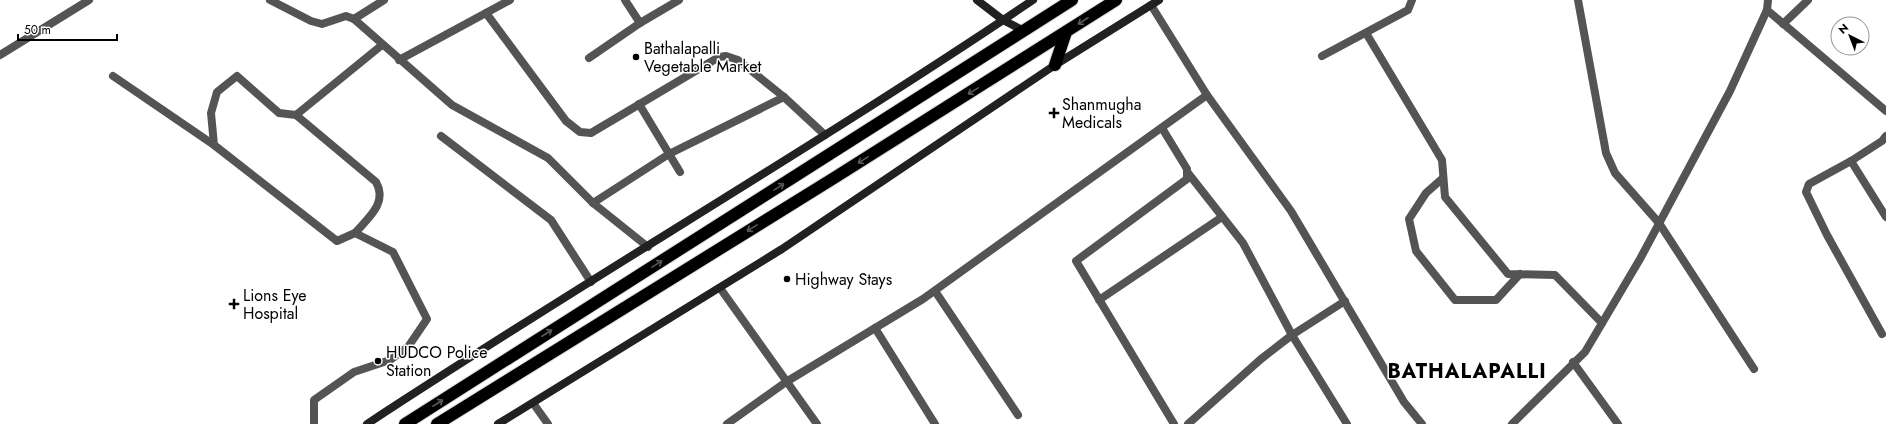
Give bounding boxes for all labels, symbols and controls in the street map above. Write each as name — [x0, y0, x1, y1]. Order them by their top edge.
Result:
scale bar — [18, 16, 117, 42]
north arrow — [1830, 16, 1870, 56]
one-way arrow — [1077, 18, 1089, 26]
text: N — [1835, 20, 1852, 37]
text: 50 m — [24, 21, 51, 39]
place label: Bathalapalli Vegetable Market — [644, 37, 761, 78]
marker: Bathalapalli Vegetable Market — [631, 52, 641, 62]
one-way arrow — [967, 87, 979, 95]
place label: Shanmugha Medicals — [1062, 93, 1141, 134]
marker: Shanmugha Medicals — [1049, 108, 1059, 118]
one-way arrow — [857, 156, 869, 164]
one-way arrow — [773, 183, 784, 191]
one-way arrow — [747, 224, 758, 232]
one-way arrow — [651, 259, 663, 267]
place label: Highway Stays — [795, 268, 892, 291]
marker: Highway Stays — [782, 274, 792, 284]
place label: Lions Eye Hospital — [243, 284, 307, 325]
marker: Lions Eye Hospital — [228, 298, 240, 310]
one-way arrow — [541, 329, 552, 337]
place label: HUDCO Police Station — [386, 341, 488, 382]
marker: HUDCO Police Station — [373, 356, 383, 366]
district label: BATHALAPALLI — [1387, 357, 1547, 386]
one-way arrow — [432, 399, 443, 407]

